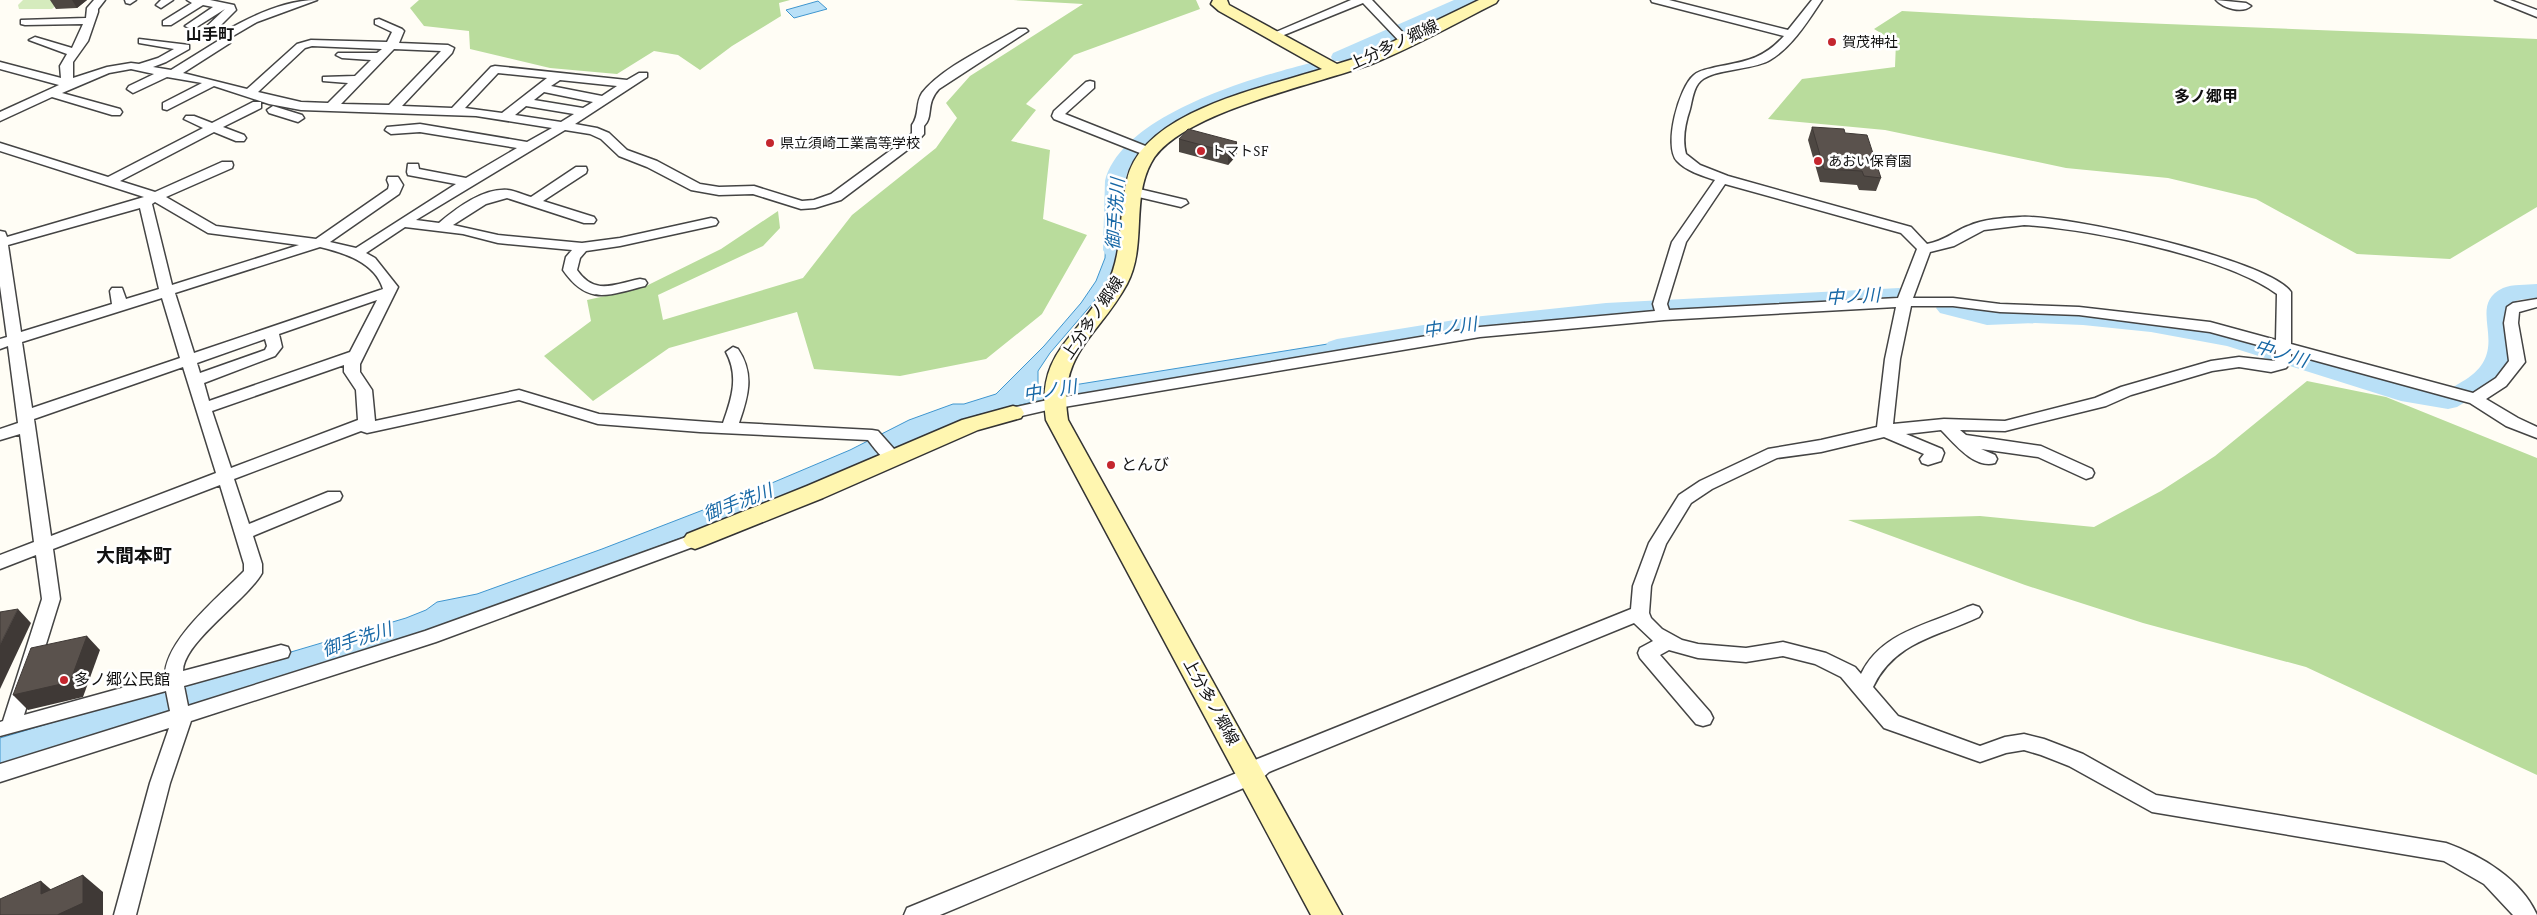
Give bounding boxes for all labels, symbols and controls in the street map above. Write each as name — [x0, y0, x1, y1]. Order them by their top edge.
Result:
street label: 上分多ノ郷線 — [1345, 14, 1443, 76]
district label: 山手町 — [186, 23, 234, 47]
place label: 賀茂神社 — [1842, 32, 1898, 53]
marker: 賀茂神社 — [1826, 36, 1838, 48]
district label: 多ノ郷甲 — [2174, 85, 2238, 109]
place label: 県立須崎工業高等学校 — [780, 133, 920, 154]
marker: 県立須崎工業高等学校 — [764, 137, 776, 149]
place label: トマトSF — [1211, 141, 1269, 162]
marker: トマトSF — [1195, 145, 1207, 157]
place label: あおい保育園 — [1828, 151, 1912, 172]
marker: あおい保育園 — [1812, 155, 1824, 167]
water label: 御手洗川 — [1100, 175, 1132, 251]
street label: 上分多ノ郷線 — [1056, 271, 1130, 365]
water label: 中ノ川 — [1825, 282, 1883, 312]
water label: 中ノ川 — [1421, 311, 1481, 345]
water label: 中ノ川 — [2251, 333, 2313, 375]
water label: 中ノ川 — [1021, 373, 1081, 409]
place label: とんび — [1121, 453, 1169, 477]
marker: とんび — [1105, 459, 1117, 471]
water label: 御手洗川 — [700, 477, 778, 529]
district label: 大間本町 — [96, 542, 172, 571]
water label: 御手洗川 — [319, 615, 397, 664]
street label: 上分多ノ郷線 — [1177, 654, 1245, 750]
place label: 多ノ郷公民館 — [74, 668, 170, 692]
marker: 多ノ郷公民館 — [58, 674, 70, 686]

